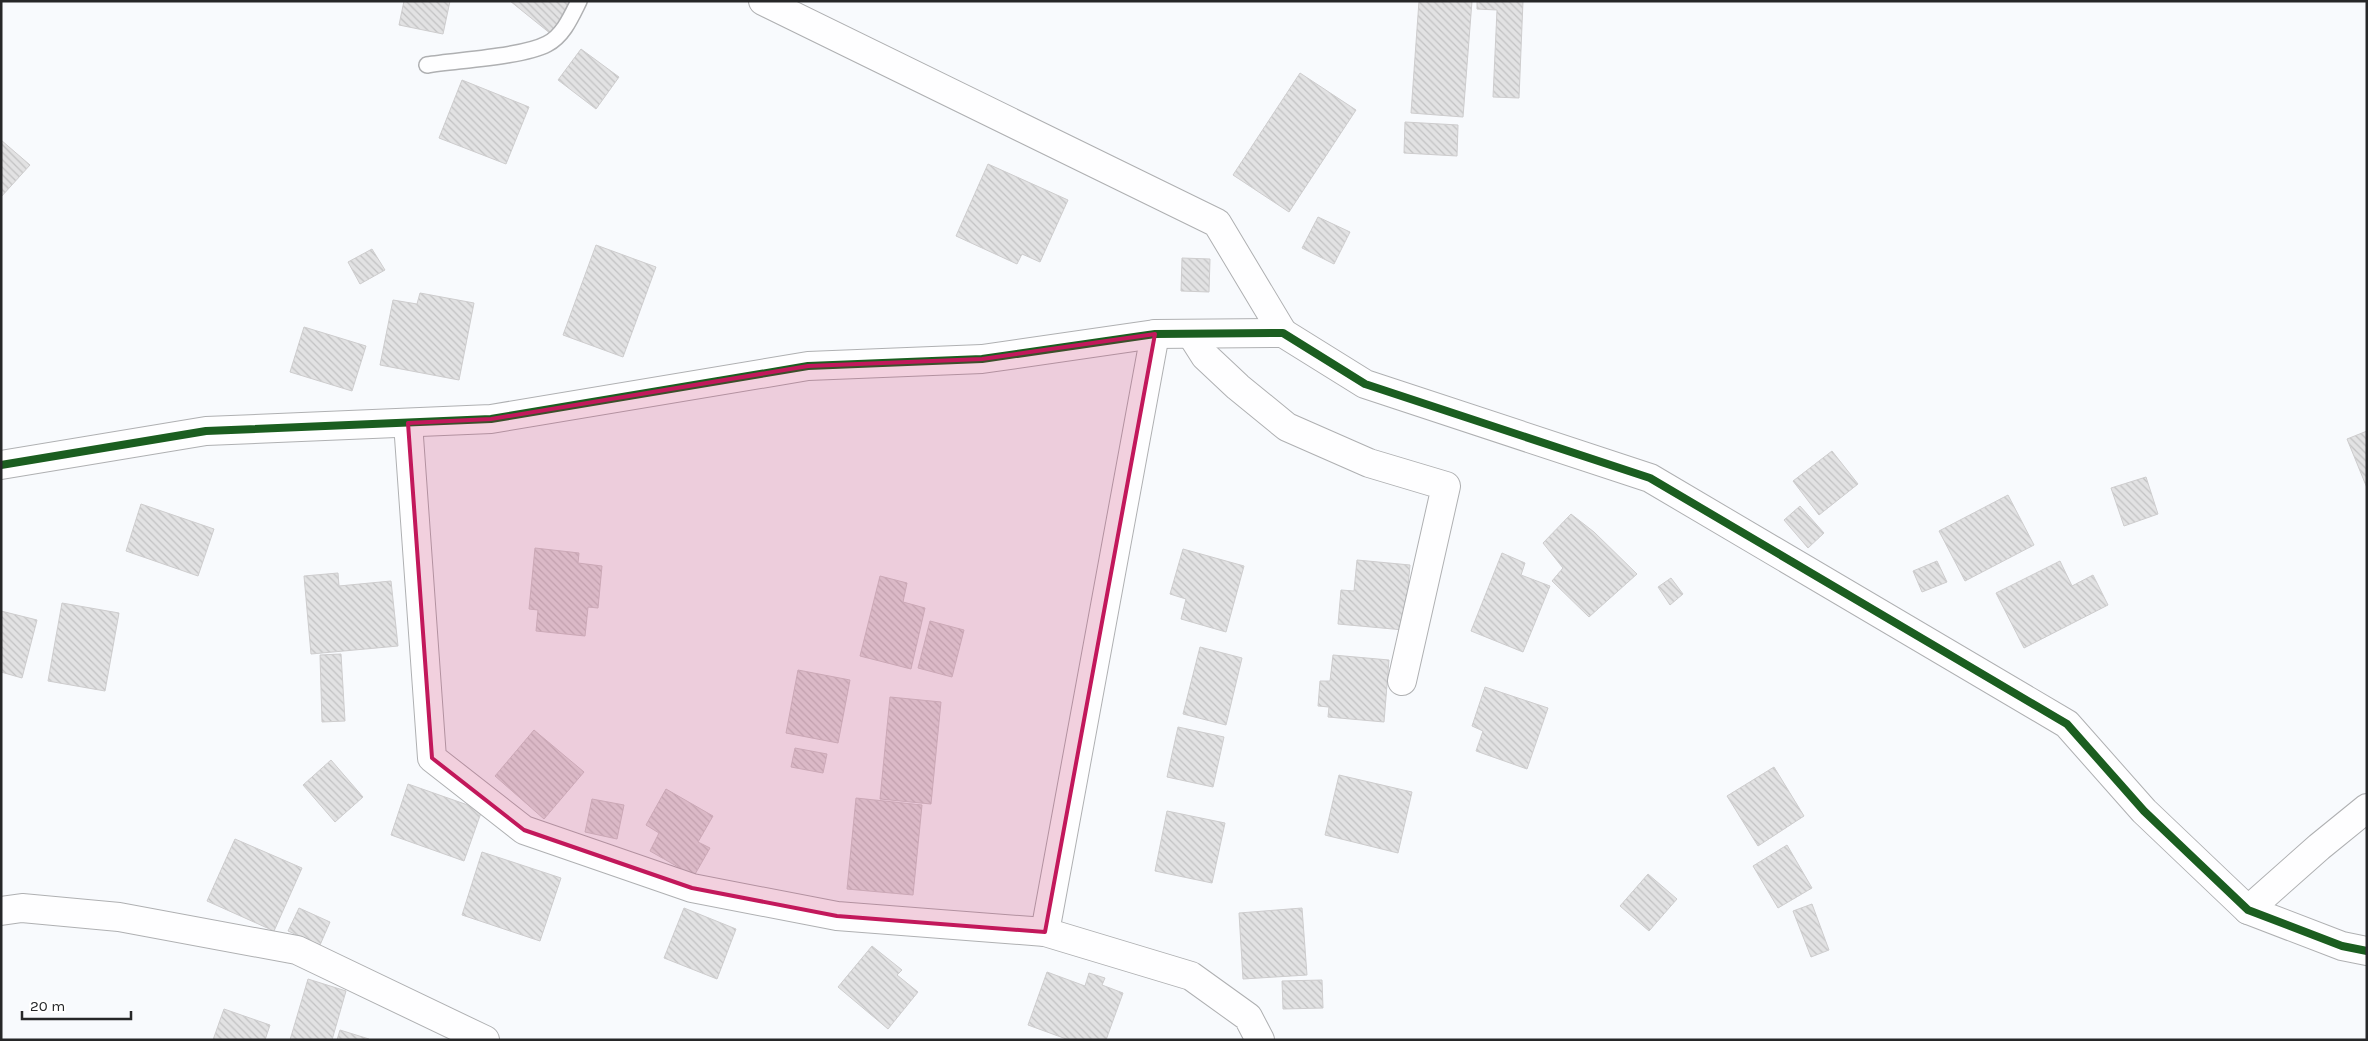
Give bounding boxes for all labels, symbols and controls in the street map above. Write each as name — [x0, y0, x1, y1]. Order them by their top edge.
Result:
scale bar — [22, 988, 131, 1020]
text: 20 m — [30, 997, 65, 1015]

